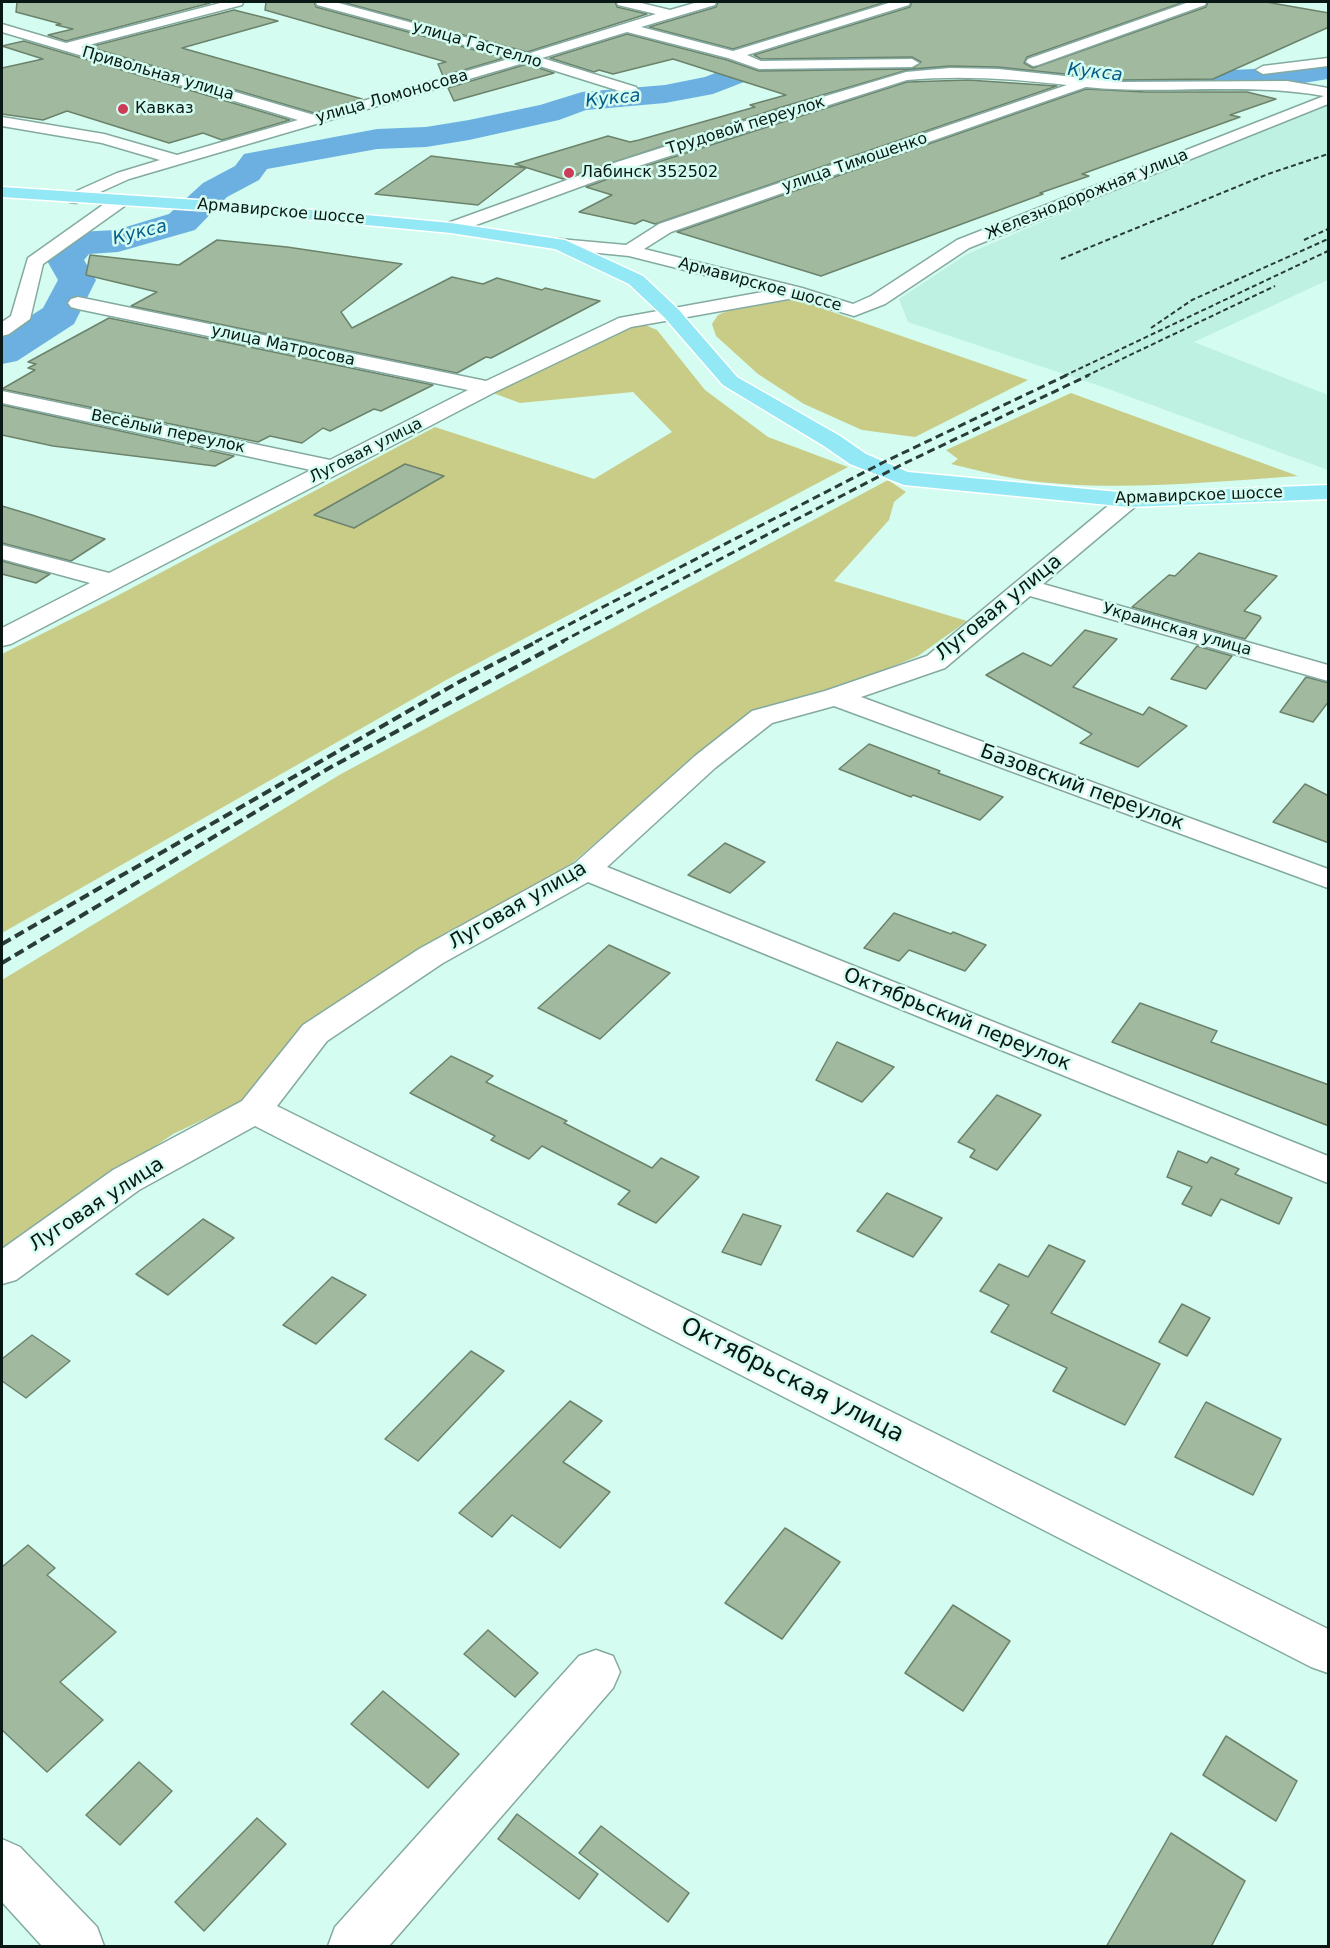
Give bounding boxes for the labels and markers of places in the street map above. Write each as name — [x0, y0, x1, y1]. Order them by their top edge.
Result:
place label: Кавказ — [135, 99, 194, 119]
marker: Кавказ — [116, 102, 130, 116]
place label: Лабинск 352502 — [581, 163, 718, 183]
marker: Лабинск 352502 — [562, 166, 576, 180]

